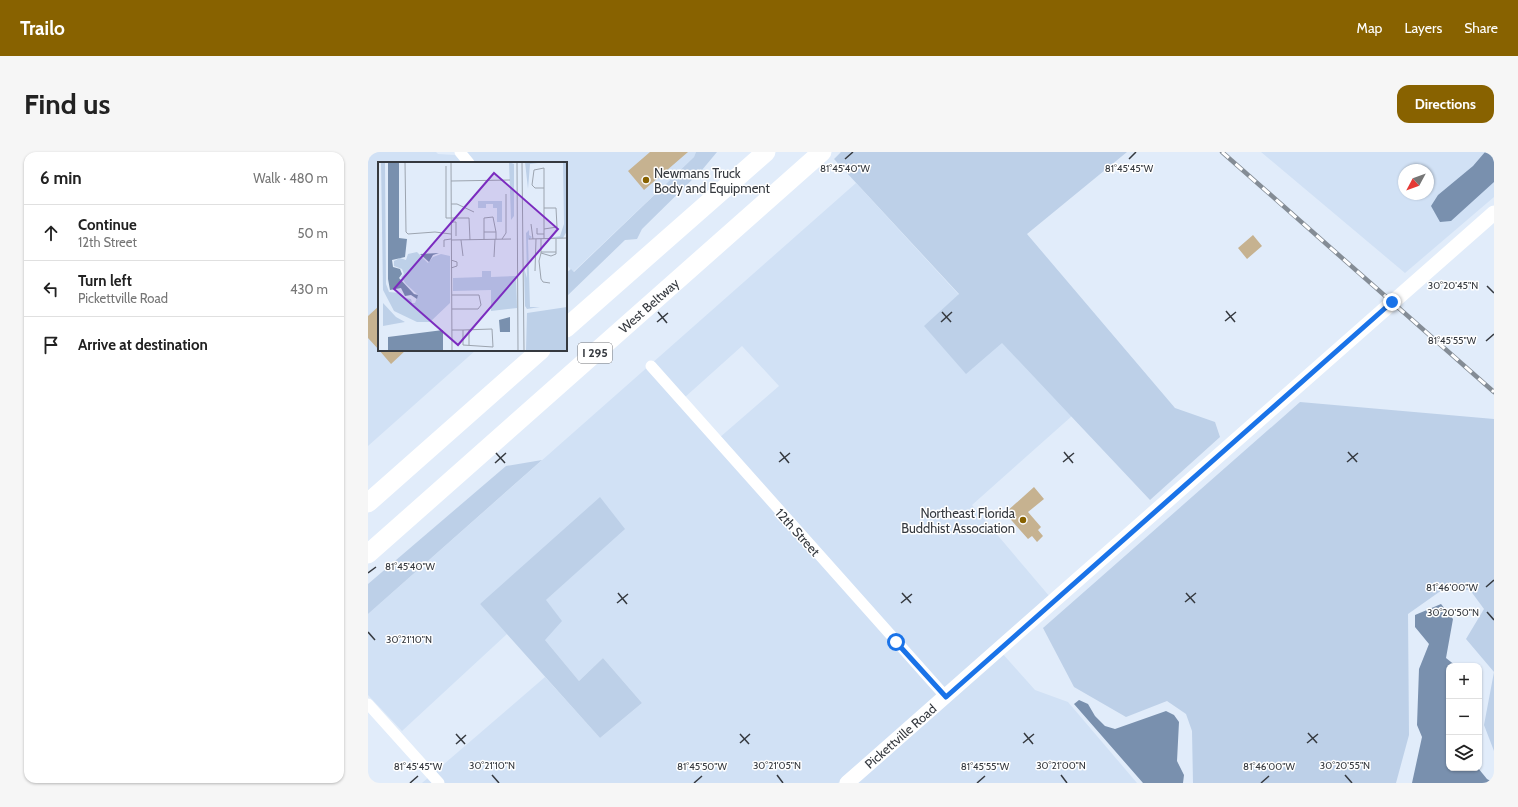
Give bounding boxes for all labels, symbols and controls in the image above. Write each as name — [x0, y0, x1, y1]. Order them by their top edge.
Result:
text: Trailo — [20, 17, 65, 40]
text: Map — [1357, 19, 1382, 37]
text: Layers — [1404, 19, 1442, 37]
text: Share — [1464, 19, 1498, 37]
button: Directions — [1397, 85, 1494, 123]
text: Find us — [24, 87, 110, 121]
inset map — [378, 162, 567, 351]
text: 81°45'40"W — [820, 162, 871, 175]
text: 81°45'45"W — [1105, 162, 1154, 175]
north arrow — [1398, 164, 1434, 200]
place label: Newmans Truck Body and Equipment — [654, 165, 771, 196]
text: 6 min — [40, 168, 82, 188]
text: Walk · 480 m — [253, 170, 328, 186]
marker: Newmans Truck Body and Equipment — [641, 175, 651, 185]
text: Continue — [78, 216, 137, 234]
icon: ahead — [40, 222, 62, 244]
text: 50 m — [298, 225, 328, 241]
text: 12th Street — [78, 234, 137, 250]
text: Turn left — [78, 272, 132, 290]
street label: West Beltway — [615, 274, 682, 336]
icon: left — [40, 278, 62, 300]
text: 30°20'45"N — [1428, 279, 1478, 292]
text: 430 m — [290, 281, 328, 297]
text: Pickettville Road — [78, 290, 168, 306]
route end — [1383, 293, 1401, 311]
icon: arrive — [40, 334, 62, 356]
text: 81°45'55"W — [1428, 334, 1477, 347]
text: Arrive at destination — [78, 336, 208, 354]
road number: I 295 — [578, 343, 612, 363]
street label: 12th Street — [772, 505, 824, 560]
place label: Northeast Florida Buddhist Association — [901, 505, 1016, 536]
marker: Northeast Florida Buddhist Association — [1018, 515, 1028, 525]
text: 81°45'40"W — [385, 560, 436, 573]
text: 81°46'00"W — [1426, 581, 1478, 594]
text: 30°20'50"N — [1427, 606, 1479, 619]
text: 30°21'10"N — [386, 633, 432, 646]
route start — [887, 633, 905, 651]
map controls — [1446, 663, 1482, 771]
button: + — [1446, 663, 1482, 699]
button: − — [1446, 699, 1482, 735]
street label: Pickettville Road — [861, 700, 939, 772]
button: layers — [1446, 735, 1482, 771]
text: 30°21'10"N — [469, 759, 515, 772]
text: 30°21'05"N — [753, 759, 801, 772]
text: 30°21'00"N — [1036, 759, 1086, 772]
text: 30°20'55"N — [1320, 759, 1370, 772]
text: 81°45'45"W — [394, 760, 443, 773]
text: 81°45'50"W — [677, 760, 728, 773]
text: 81°45'55"W — [961, 760, 1010, 773]
text: 81°46'00"W — [1243, 760, 1295, 773]

